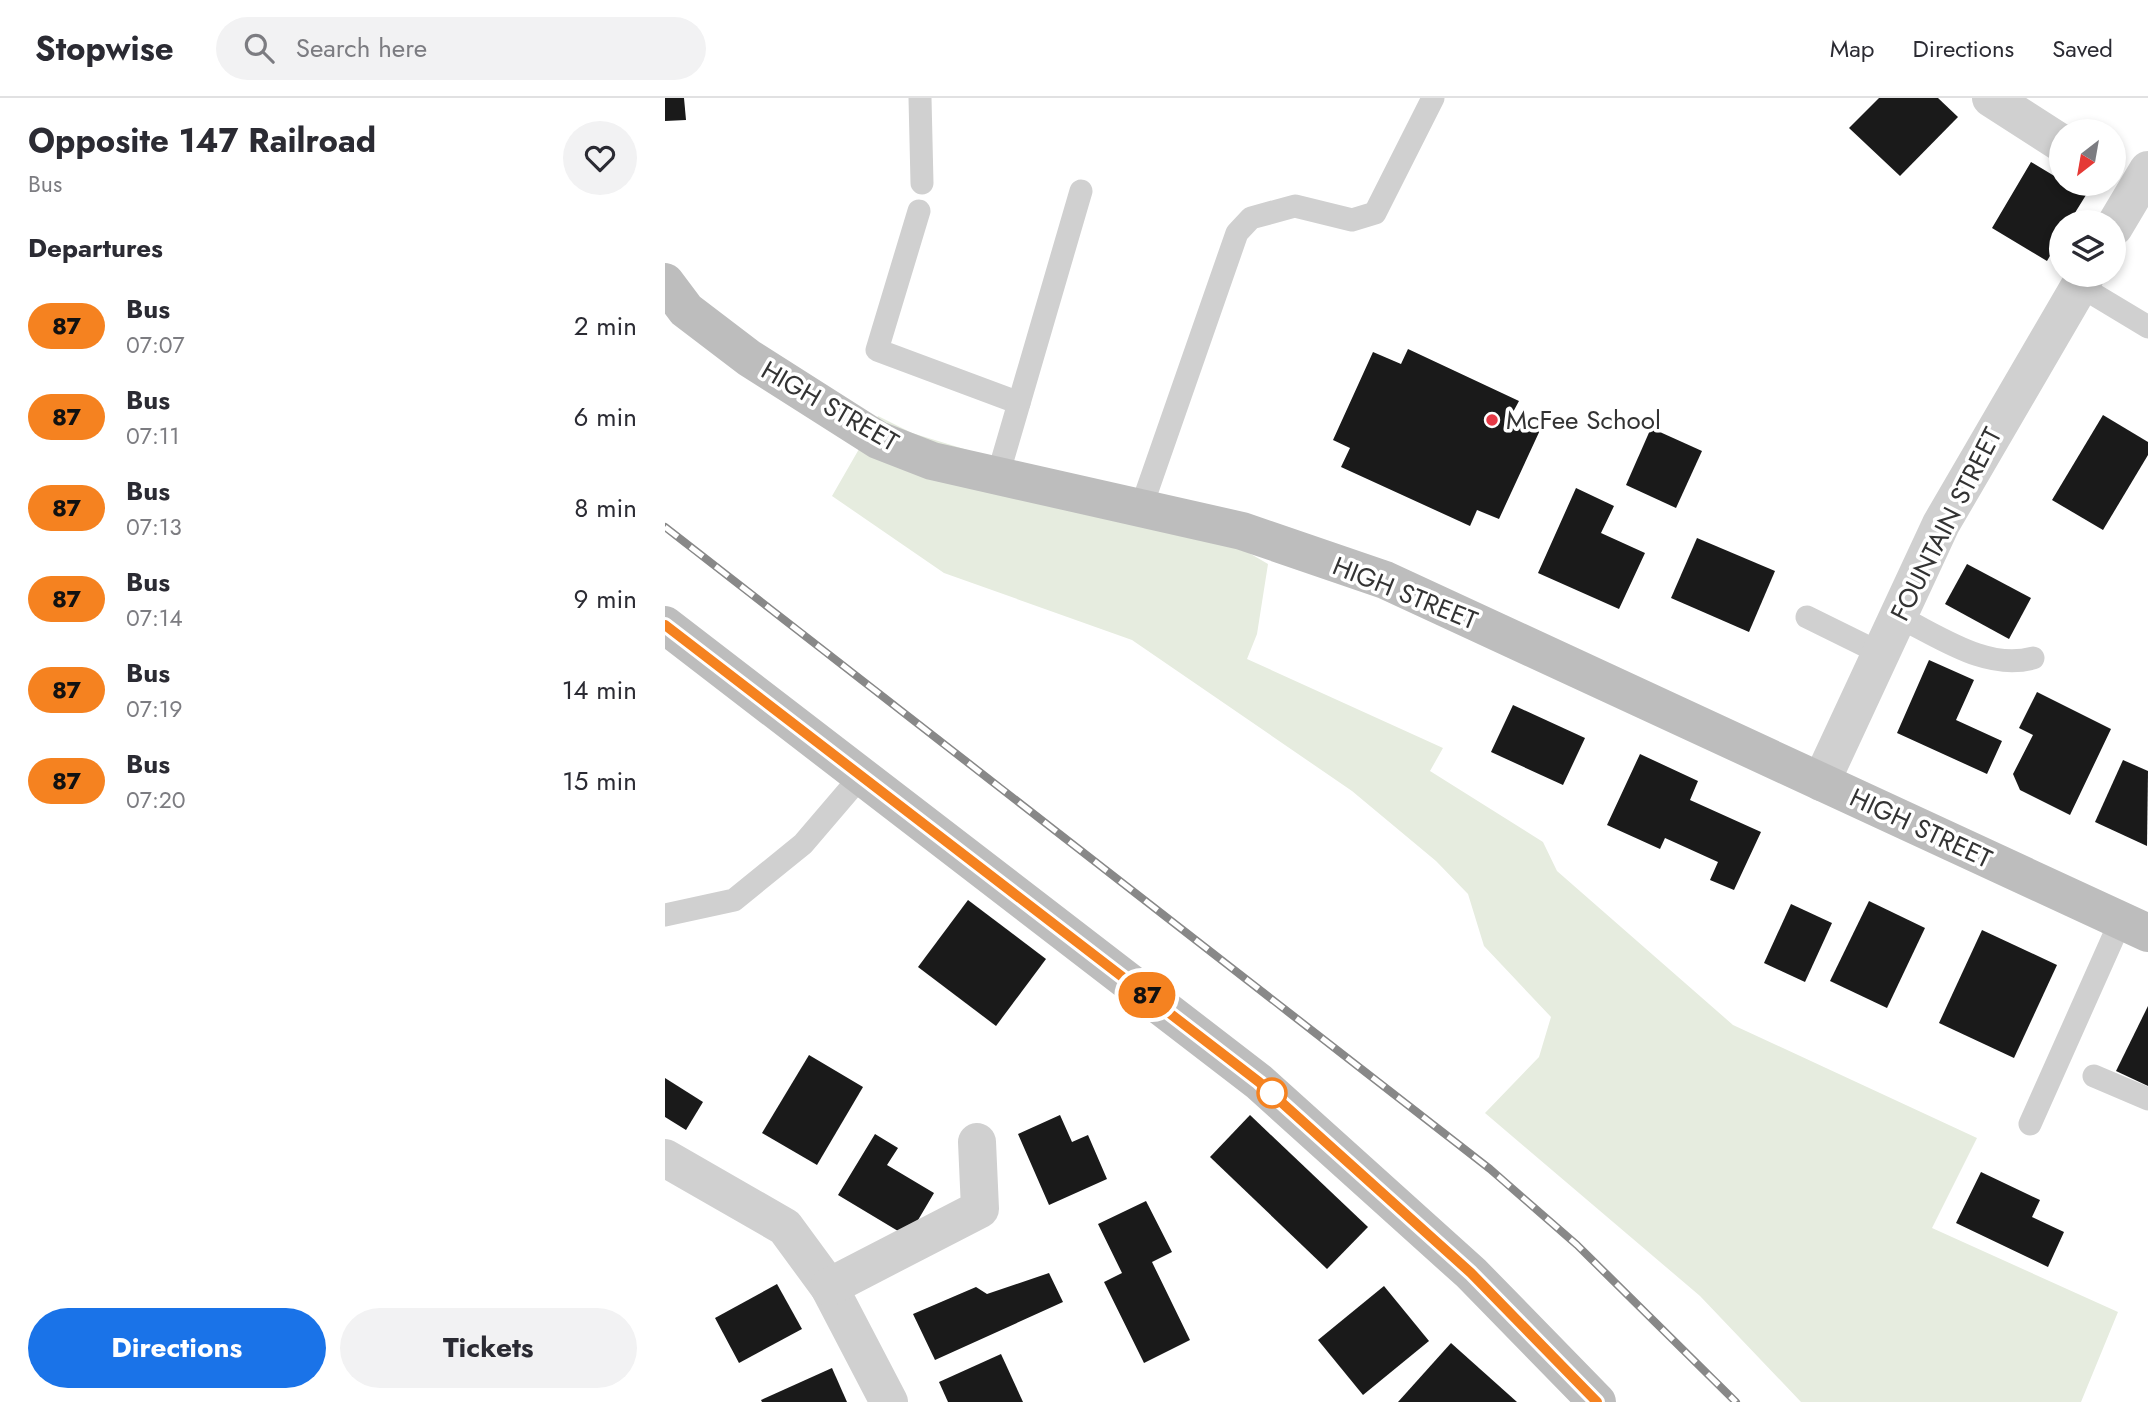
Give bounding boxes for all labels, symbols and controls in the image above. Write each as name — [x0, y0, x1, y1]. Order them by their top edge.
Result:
search box — [216, 17, 706, 80]
text: Stopwise — [35, 25, 174, 72]
icon: search — [240, 29, 278, 67]
text: Search here — [296, 29, 427, 67]
text: Map — [1830, 31, 1875, 66]
text: Directions — [1913, 31, 2014, 66]
text: Saved — [2052, 31, 2113, 66]
text: Opposite 147 Railroad — [28, 117, 376, 164]
north arrow — [2049, 119, 2126, 196]
map controls — [2049, 119, 2126, 287]
button: heart — [563, 121, 637, 195]
text: Bus — [28, 167, 62, 201]
button: layers — [2049, 210, 2126, 287]
text: Departures — [28, 229, 163, 267]
text: Bus — [126, 290, 170, 328]
text: 2 min — [574, 307, 637, 345]
text: 87 — [52, 308, 81, 343]
text: 07:07 — [126, 328, 185, 362]
street label: HIGH STREET — [754, 351, 906, 461]
text: Bus — [126, 381, 170, 419]
text: 6 min — [574, 398, 637, 436]
text: 87 — [52, 399, 81, 434]
place label: McFee School — [1506, 401, 1661, 439]
marker: McFee School — [1484, 412, 1500, 428]
text: 07:11 — [126, 419, 179, 453]
street label: FOUNTAIN STREET — [1881, 421, 2011, 627]
text: Bus — [126, 472, 170, 510]
text: 8 min — [574, 489, 637, 527]
text: 87 — [52, 490, 81, 525]
text: 07:13 — [126, 510, 182, 544]
street label: HIGH STREET — [1327, 547, 1483, 639]
text: Bus — [126, 563, 170, 601]
text: 9 min — [574, 580, 637, 618]
text: 87 — [52, 581, 81, 616]
text: 07:14 — [126, 601, 183, 635]
text: Bus — [126, 654, 170, 692]
text: 14 min — [562, 671, 637, 709]
text: 87 — [52, 672, 81, 707]
text: 07:19 — [126, 692, 182, 726]
text: Bus — [126, 745, 170, 783]
text: 15 min — [562, 762, 637, 800]
text: 87 — [52, 763, 81, 798]
street label: HIGH STREET — [1844, 778, 1998, 878]
text: 07:20 — [126, 783, 186, 817]
line badge: 87 — [1115, 972, 1179, 1018]
text: 87 — [1132, 977, 1162, 1012]
unlabelled marker — [1257, 1078, 1287, 1108]
button: Directions — [28, 1308, 326, 1388]
button: Tickets — [340, 1308, 637, 1388]

